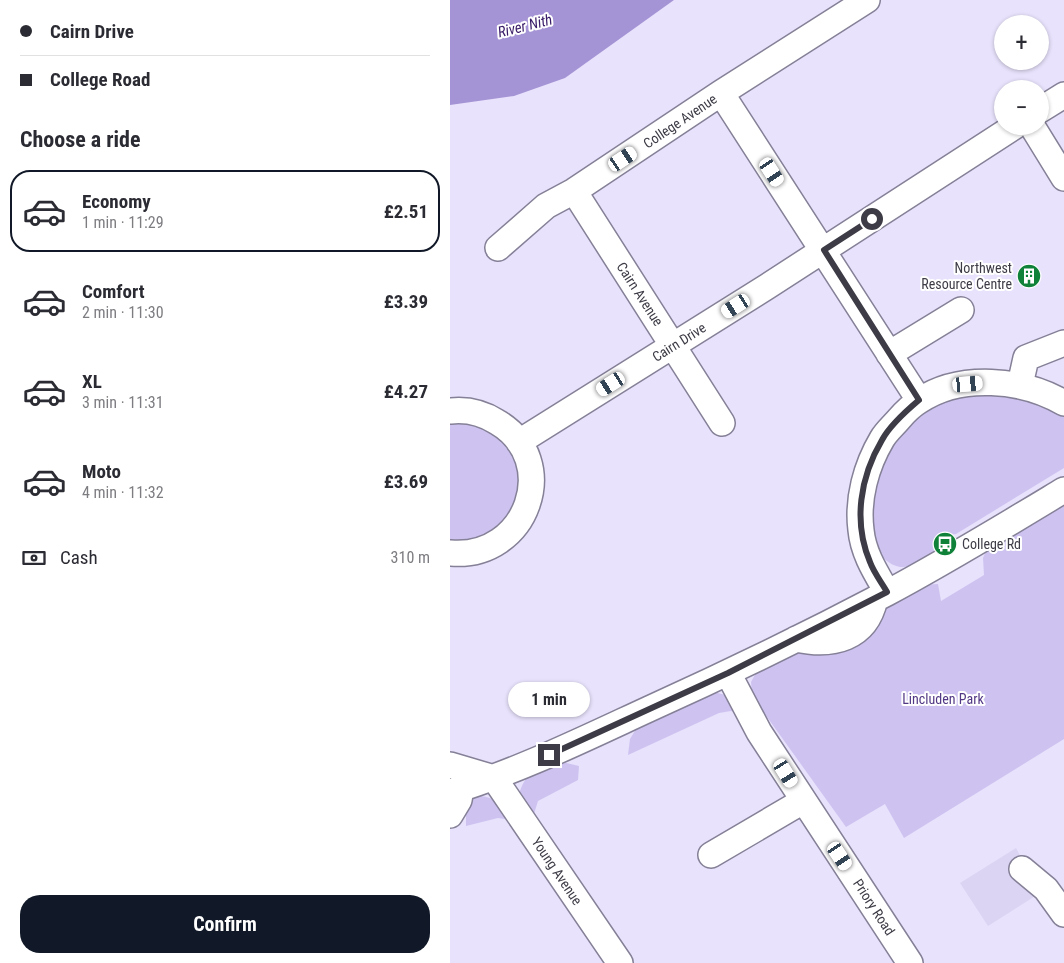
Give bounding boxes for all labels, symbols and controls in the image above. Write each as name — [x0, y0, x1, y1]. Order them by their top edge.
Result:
water label: River Nith — [496, 11, 554, 41]
map controls — [994, 15, 1049, 135]
button: + — [994, 15, 1049, 70]
text: Cairn Drive — [50, 20, 134, 43]
text: College Road — [50, 68, 150, 91]
button: − — [994, 80, 1049, 135]
street label: College Avenue — [640, 90, 720, 151]
text: Choose a ride — [20, 127, 141, 152]
car — [606, 144, 639, 174]
car — [757, 155, 786, 189]
icon: car — [22, 189, 67, 234]
text: Economy — [82, 190, 151, 213]
text: £2.51 — [384, 200, 428, 223]
route start — [861, 208, 883, 230]
text: 1 min · 11:29 — [82, 213, 164, 232]
street label: Cairn Avenue — [614, 259, 667, 329]
place label: Northwest Resource Centre — [921, 260, 1012, 292]
building icon: Northwest Resource Centre — [1016, 263, 1042, 289]
icon: car — [22, 279, 67, 324]
text: Comfort — [82, 280, 145, 303]
text: £3.39 — [384, 290, 428, 313]
car — [719, 292, 752, 320]
text: 2 min · 11:30 — [82, 303, 164, 322]
street label: Cairn Drive — [649, 319, 709, 365]
icon: car — [22, 369, 67, 414]
text: XL — [82, 370, 102, 393]
car — [594, 370, 627, 398]
car — [952, 375, 983, 393]
text: £4.27 — [384, 380, 428, 403]
text: 3 min · 11:31 — [82, 393, 164, 412]
icon: car — [22, 459, 67, 504]
text: Moto — [82, 460, 121, 483]
text: £3.69 — [384, 470, 428, 493]
text: 4 min · 11:32 — [82, 483, 164, 502]
bus stop icon: College Rd — [932, 531, 958, 557]
place label: College Rd — [962, 536, 1021, 552]
icon: cash — [20, 544, 48, 572]
text: Cash — [60, 546, 98, 569]
text: 310 m — [391, 548, 430, 567]
callout: 1 min — [508, 682, 590, 718]
text: 1 min — [531, 690, 567, 709]
park label: Lincluden Park — [902, 691, 984, 707]
route end — [538, 744, 560, 766]
car — [771, 756, 800, 790]
street label: Young Avenue — [529, 834, 586, 908]
car — [825, 839, 854, 873]
street label: Priory Road — [850, 876, 898, 938]
button: Confirm — [20, 895, 430, 953]

